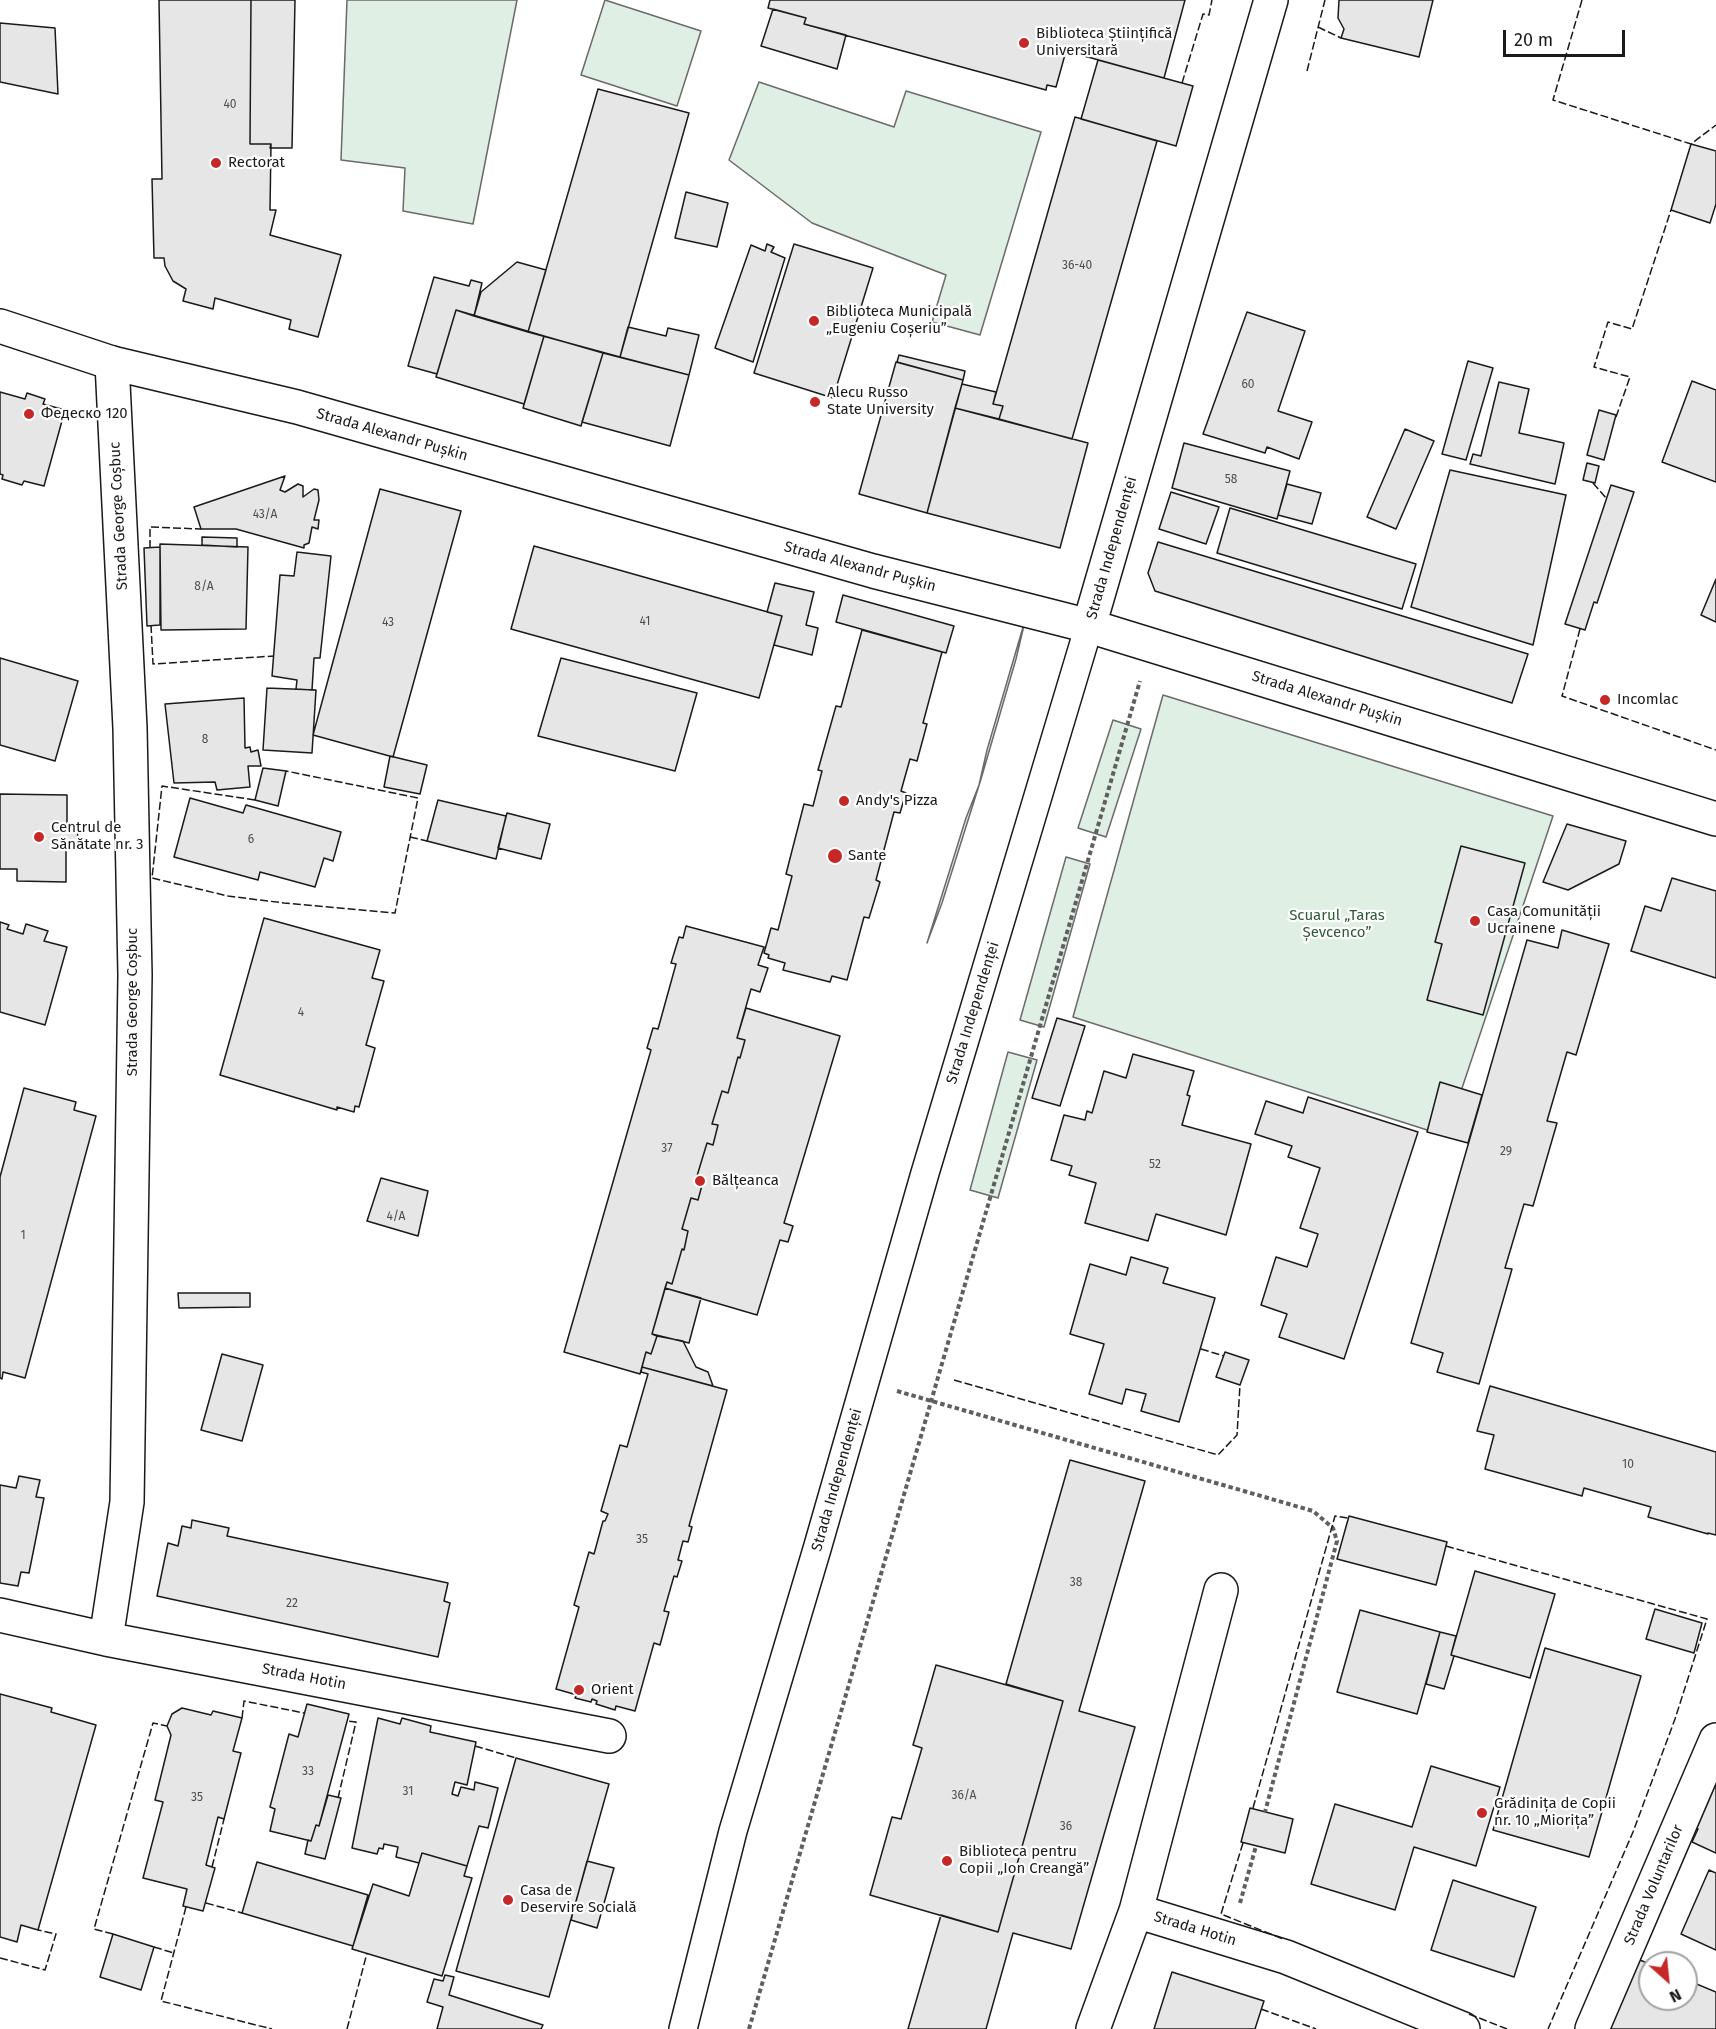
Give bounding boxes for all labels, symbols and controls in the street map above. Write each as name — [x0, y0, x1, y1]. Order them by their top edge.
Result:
scale bar — [1506, 18, 1628, 56]
place label: Biblioteca Științifică Universitară — [1036, 25, 1172, 60]
text: 20 m — [1514, 29, 1553, 51]
marker: Biblioteca Științifică Universitară — [1017, 36, 1031, 50]
house number: 40 — [223, 98, 237, 112]
place label: Rectorat — [228, 154, 285, 172]
marker: Rectorat — [209, 156, 223, 170]
house number: 36-40 — [1062, 259, 1092, 273]
place label: Biblioteca Municipală „Eugeniu Coșeriu” — [826, 303, 972, 338]
marker: Biblioteca Municipală „Eugeniu Coșeriu” — [807, 314, 821, 328]
house number: 60 — [1241, 378, 1255, 392]
place label: Alecu Russo State University — [827, 384, 934, 419]
marker: Alecu Russo State University — [808, 395, 822, 409]
place label: Федеско 120 — [41, 405, 128, 423]
street label: Strada Alexandr Pușkin — [314, 405, 470, 465]
marker: Федеско 120 — [22, 407, 36, 421]
street label: Strada George Coșbuc — [106, 441, 132, 591]
house number: 58 — [1225, 473, 1237, 487]
street label: Strada Independenței — [1083, 474, 1141, 622]
house number: 43/A — [253, 508, 277, 522]
street label: Strada Alexandr Pușkin — [782, 538, 938, 596]
house number: 8/A — [194, 580, 214, 594]
house number: 41 — [640, 615, 650, 629]
house number: 43 — [382, 616, 394, 630]
street label: Strada Alexandr Pușkin — [1250, 668, 1404, 730]
place label: Incomlac — [1617, 691, 1678, 709]
marker: Incomlac — [1598, 693, 1612, 707]
house number: 8 — [202, 733, 208, 747]
place label: Andy's Pizza — [856, 792, 938, 810]
marker: Andy's Pizza — [837, 794, 851, 808]
place label: Centrul de Sănătate nr. 3 — [51, 819, 144, 854]
marker: Centrul de Sănătate nr. 3 — [32, 830, 46, 844]
house number: 6 — [248, 833, 254, 847]
marker: Sante — [826, 847, 844, 865]
place label: Sante — [848, 847, 886, 865]
place label: Casa Comunității Ucrainene — [1487, 903, 1601, 938]
park label: Scuarul „Taras Șevcenco” — [1289, 907, 1385, 942]
marker: Casa Comunității Ucrainene — [1468, 914, 1482, 928]
street label: Strada George Coșbuc — [124, 928, 142, 1076]
street label: Strada Independenței — [943, 940, 1003, 1086]
house number: 4 — [298, 1006, 304, 1020]
house number: 37 — [661, 1142, 673, 1156]
house number: 29 — [1500, 1145, 1512, 1159]
house number: 52 — [1149, 1158, 1161, 1172]
place label: Bălțeanca — [712, 1172, 779, 1190]
marker: Bălțeanca — [693, 1174, 707, 1188]
house number: 4/A — [387, 1210, 405, 1224]
house number: 1 — [20, 1229, 26, 1243]
street label: Strada Independenței — [808, 1406, 866, 1554]
house number: 10 — [1622, 1458, 1634, 1472]
house number: 35 — [636, 1533, 648, 1547]
house number: 38 — [1070, 1576, 1082, 1590]
house number: 22 — [286, 1597, 298, 1611]
street label: Strada Hotin — [260, 1660, 348, 1694]
place label: Orient — [591, 1681, 634, 1699]
marker: Orient — [572, 1683, 586, 1697]
house number: 33 — [302, 1765, 314, 1779]
house number: 31 — [403, 1785, 413, 1799]
house number: 36/A — [952, 1789, 976, 1803]
house number: 35 — [191, 1791, 203, 1805]
place label: Grădinița de Copii nr. 10 „Miorița” — [1494, 1795, 1616, 1830]
marker: Grădinița de Copii nr. 10 „Miorița” — [1475, 1806, 1489, 1820]
house number: 36 — [1060, 1820, 1072, 1834]
street label: Strada Voluntarilor — [1620, 1822, 1688, 1948]
place label: Biblioteca pentru Copii „Ion Creangă” — [959, 1843, 1089, 1878]
marker: Biblioteca pentru Copii „Ion Creangă” — [940, 1854, 954, 1868]
place label: Casa de Deservire Socială — [520, 1882, 637, 1917]
marker: Casa de Deservire Socială — [501, 1893, 515, 1907]
street label: Strada Hotin — [1151, 1908, 1239, 1950]
north arrow — [1638, 1951, 1698, 2011]
text: N — [1666, 1985, 1685, 2007]

